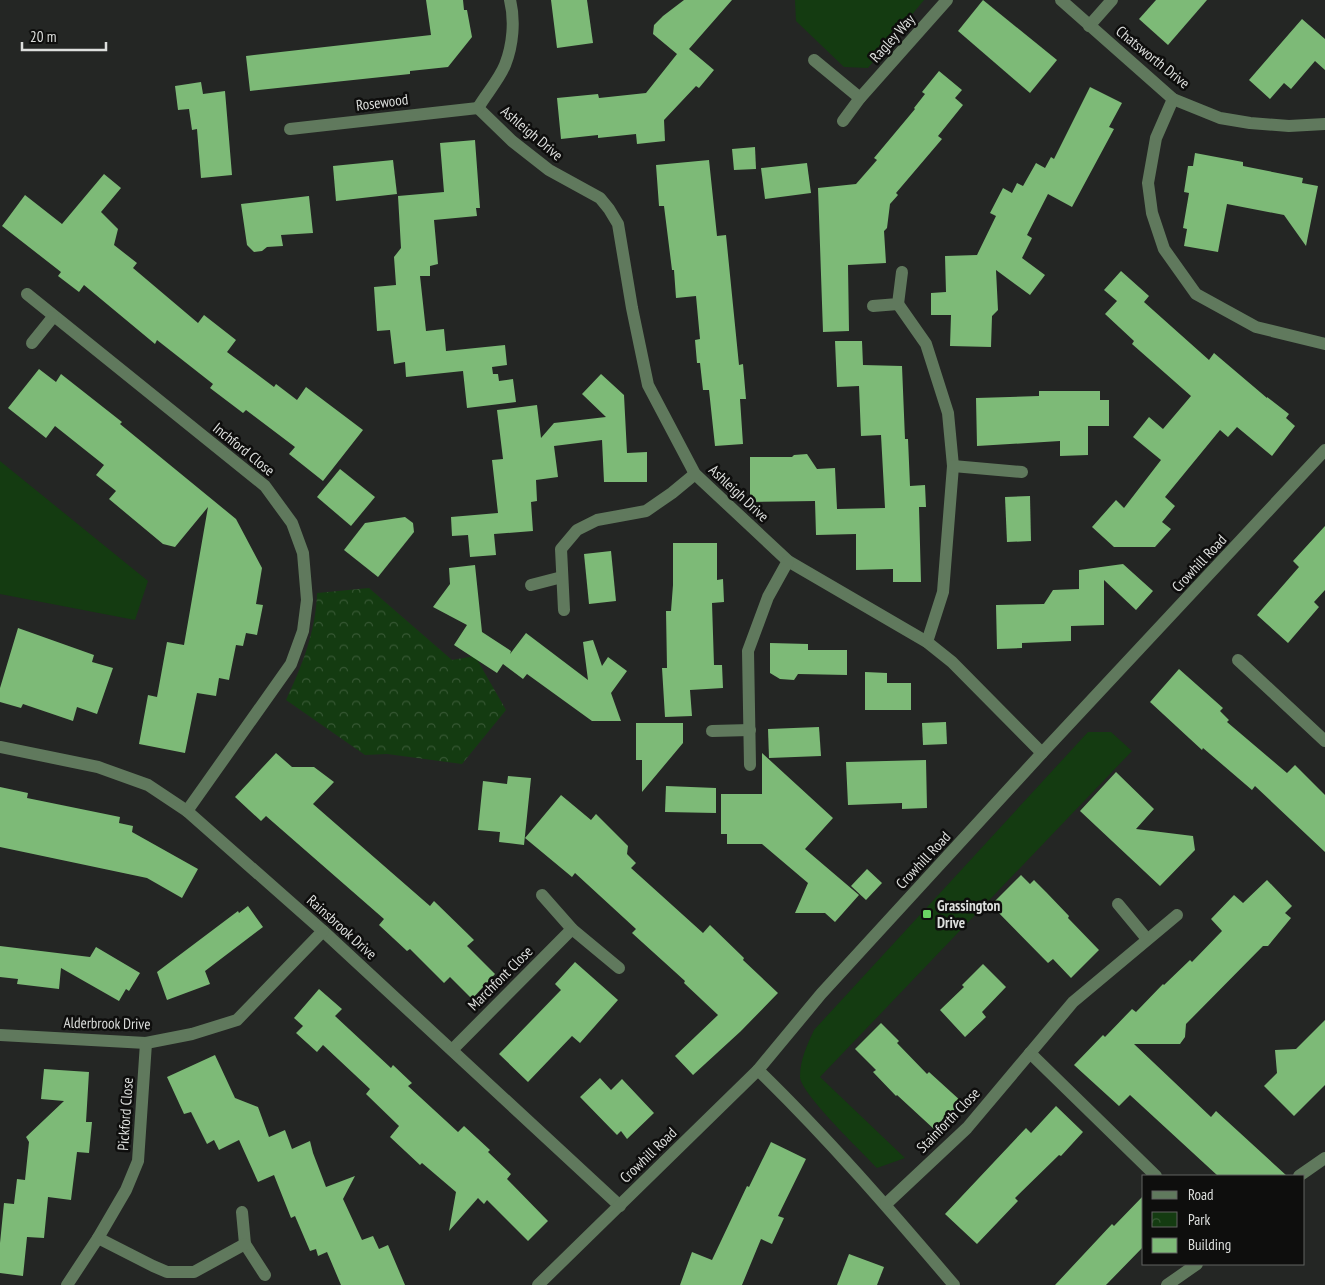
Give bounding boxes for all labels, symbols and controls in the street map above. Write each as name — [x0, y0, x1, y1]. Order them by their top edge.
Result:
street label: Ragley Way — [865, 10, 919, 66]
scale bar — [22, 20, 106, 52]
street label: Chatsworth Drive — [1112, 21, 1194, 93]
text: 20 m — [30, 27, 56, 46]
street label: Rosewood — [355, 89, 409, 115]
street label: Ashleigh Drive — [497, 102, 567, 164]
street label: Inchford Close — [209, 418, 279, 480]
street label: Ashleigh Drive — [705, 460, 773, 526]
street label: Crowhill Road — [1168, 530, 1230, 596]
street label: Crowhill Road — [892, 827, 954, 893]
street label: Rainsbrook Drive — [303, 891, 381, 963]
place label: Grassington Drive — [937, 896, 1000, 932]
marker: Grassington Drive — [921, 908, 933, 920]
street label: Marchfont Close — [464, 942, 536, 1014]
street label: Alderbrook Drive — [63, 1013, 151, 1033]
street label: Pickford Close — [113, 1077, 137, 1151]
street label: Stainforth Close — [912, 1084, 984, 1156]
street label: Crowhill Road — [616, 1123, 680, 1187]
legend — [1142, 1175, 1305, 1265]
text: Road — [1188, 1185, 1214, 1204]
text: Park — [1188, 1210, 1210, 1229]
text: Building — [1188, 1235, 1231, 1254]

